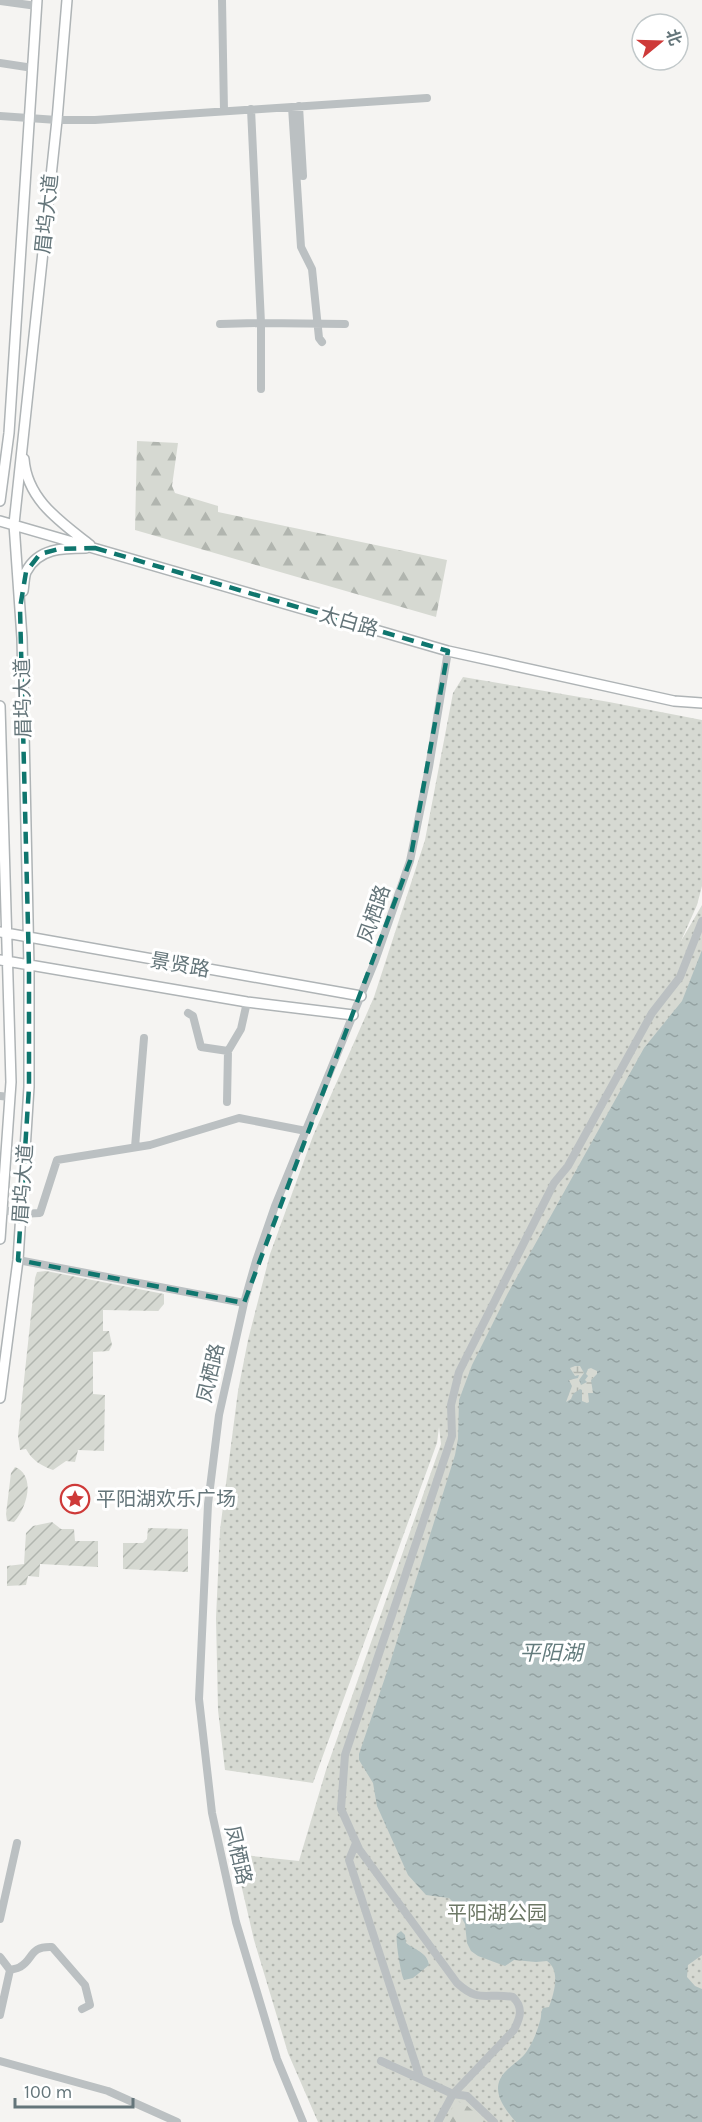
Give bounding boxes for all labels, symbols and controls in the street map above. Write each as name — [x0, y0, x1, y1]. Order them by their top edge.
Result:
north arrow — [630, 12, 690, 72]
text: 北 — [662, 27, 685, 48]
street label: 眉坞大道 — [31, 173, 63, 255]
street label: 太白路 — [317, 603, 381, 641]
street label: 眉坞大道 — [11, 658, 35, 738]
street label: 凤栖路 — [353, 882, 395, 946]
street label: 景贤路 — [148, 948, 212, 982]
street label: 眉坞大道 — [9, 1143, 37, 1225]
street label: 凤栖路 — [193, 1341, 229, 1405]
place icon: 平阳湖欢乐广场 — [59, 1483, 91, 1515]
place label: 平阳湖欢乐广场 — [96, 1488, 236, 1511]
water label: 平阳湖 — [520, 1641, 585, 1665]
street label: 凤栖路 — [220, 1823, 256, 1887]
park label: 平阳湖公园 — [447, 1902, 547, 1925]
scale bar — [15, 2071, 134, 2109]
text: 100 m — [24, 2081, 72, 2103]

